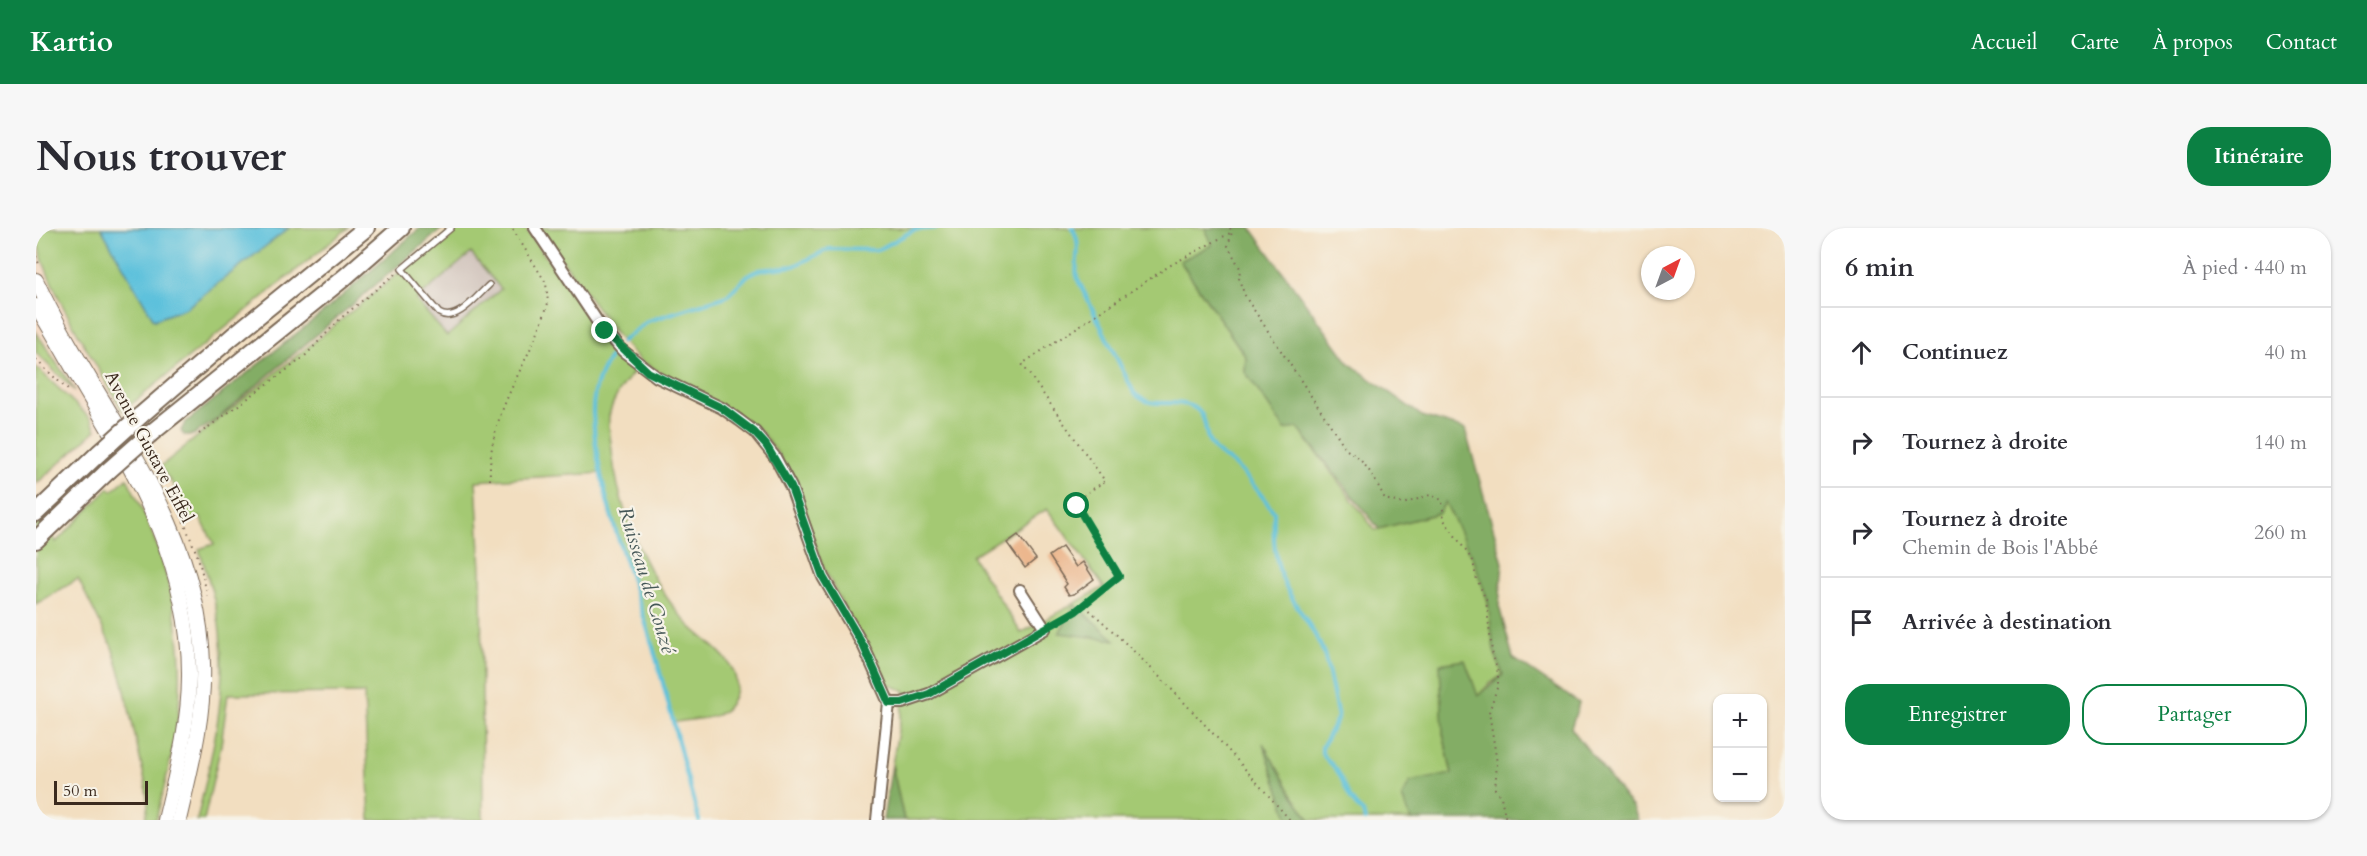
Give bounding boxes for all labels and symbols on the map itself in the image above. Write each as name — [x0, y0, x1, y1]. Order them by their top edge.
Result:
north arrow — [1641, 246, 1695, 300]
route end — [591, 317, 617, 343]
street label: Avenue Gustave Eiffel — [98, 367, 200, 528]
route start — [1063, 492, 1089, 518]
water label: Ruisseau de Couzé — [612, 503, 683, 658]
scale bar — [54, 778, 148, 806]

